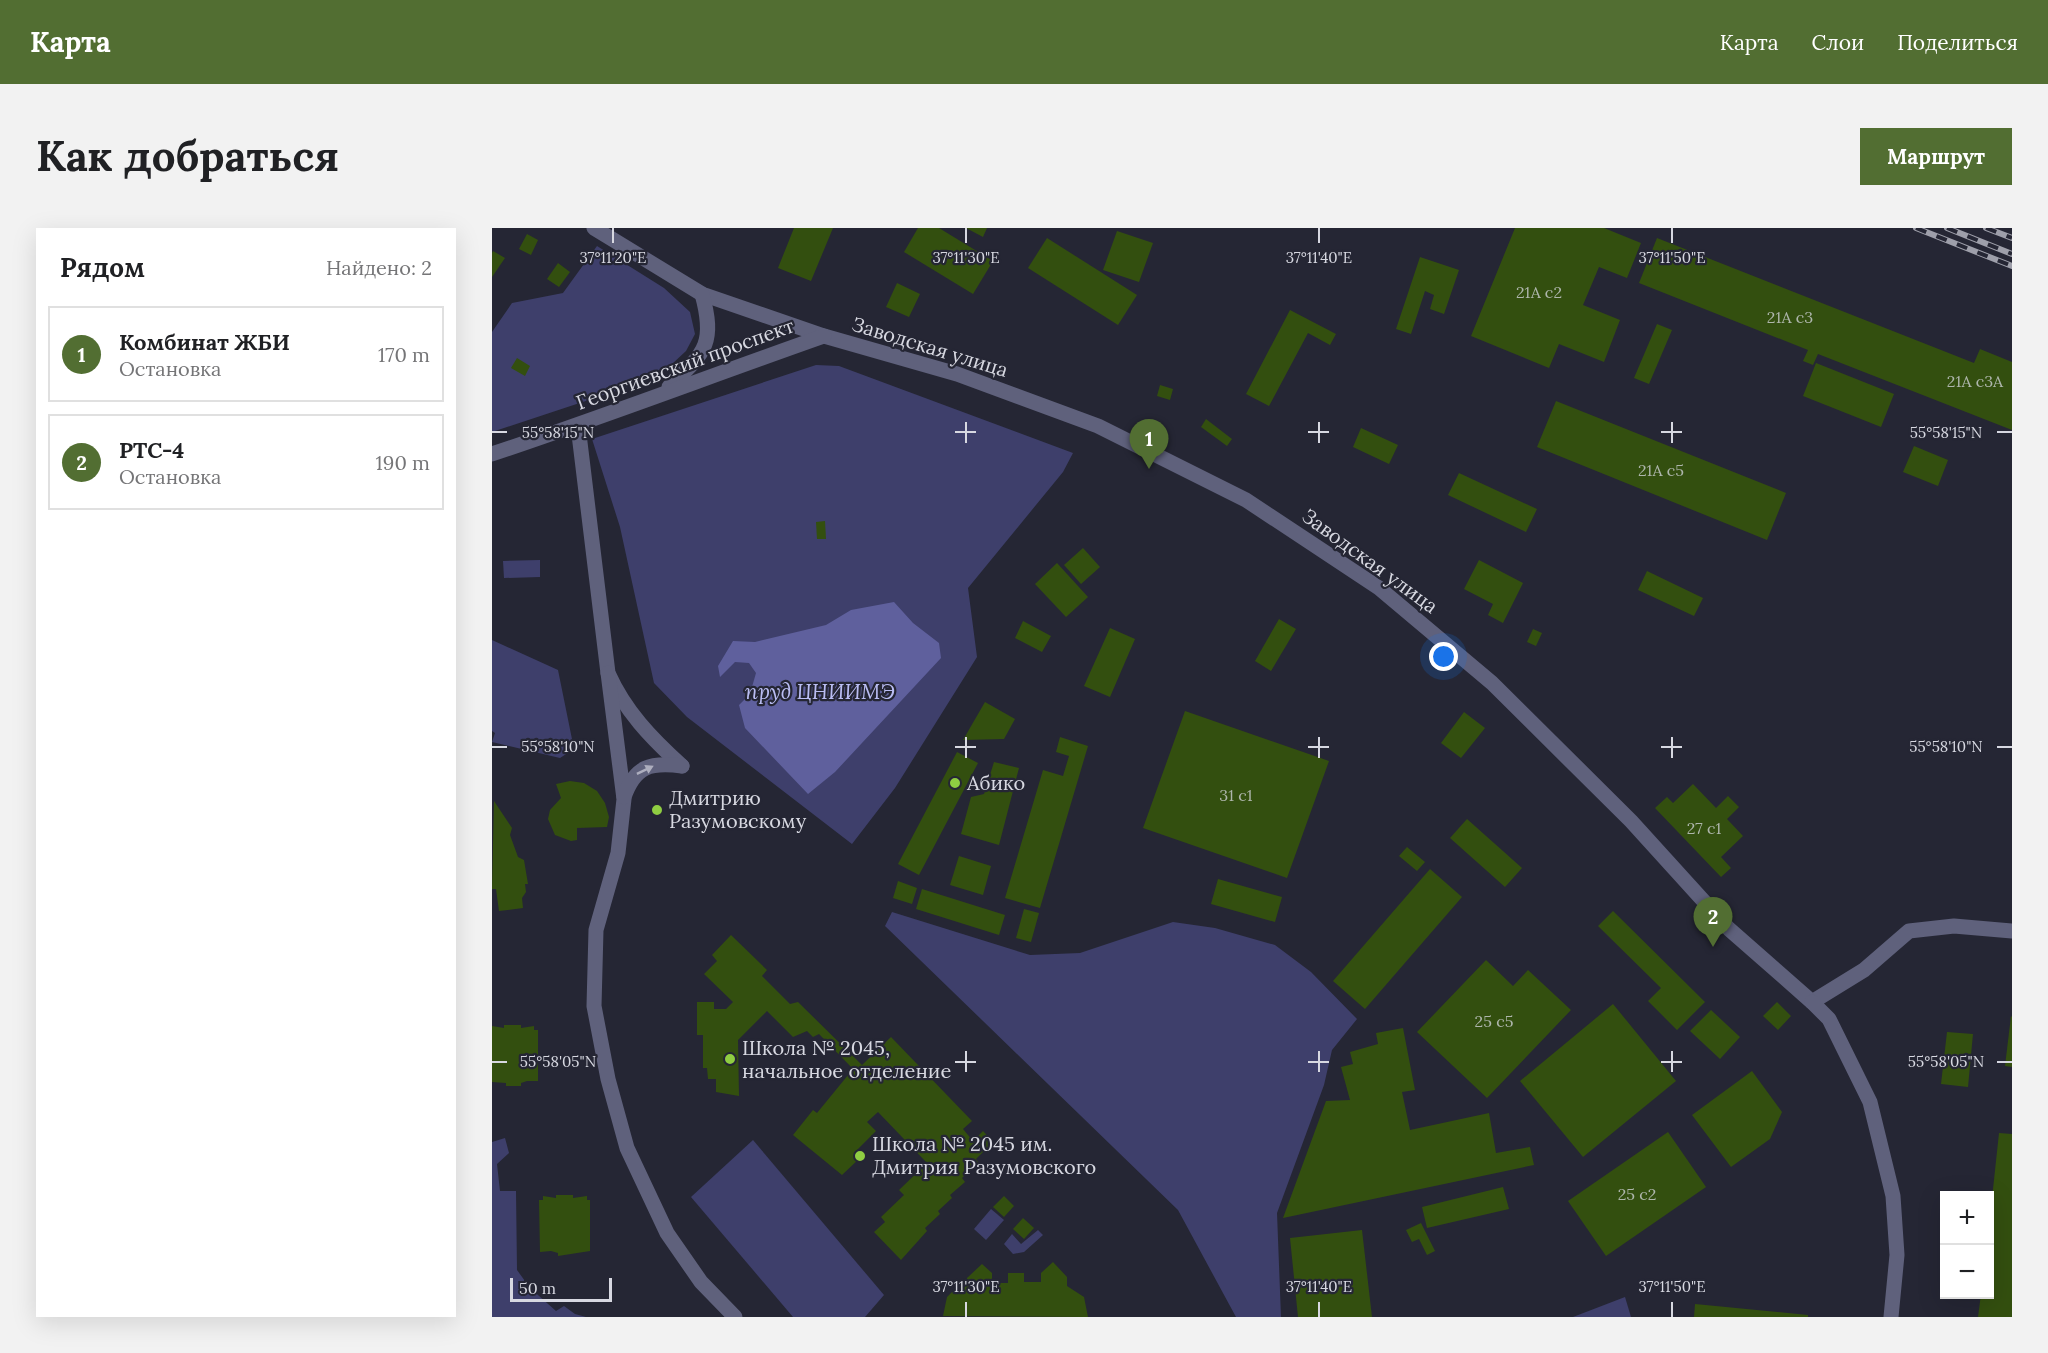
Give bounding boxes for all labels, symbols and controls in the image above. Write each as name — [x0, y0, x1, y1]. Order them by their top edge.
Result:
text: Карта — [30, 24, 111, 60]
text: Карта — [1720, 29, 1779, 56]
text: Слои — [1812, 29, 1864, 56]
text: Поделиться — [1897, 29, 2018, 56]
button: Маршрут — [1860, 128, 2012, 185]
text: Как добраться — [36, 129, 339, 183]
text: 37°11'20"E — [580, 248, 646, 267]
text: 37°11'30"E — [932, 248, 1000, 267]
text: 37°11'40"E — [1286, 248, 1352, 267]
text: 37°11'50"E — [1638, 248, 1706, 267]
text: Рядом — [60, 251, 145, 284]
text: Найдено: 2 — [326, 255, 432, 280]
house number: 21А с2 — [1516, 282, 1562, 302]
house number: 21А с3 — [1767, 307, 1813, 327]
street label: Заводская улица — [849, 311, 1011, 382]
street label: Георгиевский проспект — [572, 312, 797, 415]
text: Комбинат ЖБИ — [119, 328, 290, 356]
text: 1 — [77, 342, 86, 367]
text: 170 m — [378, 342, 430, 367]
text: Остановка — [119, 356, 221, 381]
house number: 21А с3А — [1947, 371, 2004, 391]
pin: 1 — [1130, 420, 1168, 469]
text: 55°58'15"N — [522, 423, 594, 442]
text: 55°58'15"N — [1910, 423, 1982, 442]
text: РТС-4 — [119, 436, 184, 464]
text: 2 — [76, 450, 87, 475]
text: 190 m — [376, 450, 430, 475]
house number: 21А с5 — [1638, 460, 1684, 480]
text: Остановка — [119, 464, 221, 489]
street label: Заводская улица — [1297, 503, 1443, 618]
your location — [1429, 642, 1458, 671]
water label: пруд ЦНИИМЭ — [745, 678, 895, 705]
text: 55°58'10"N — [521, 737, 595, 756]
text: 55°58'10"N — [1909, 737, 1983, 756]
one-way arrow — [636, 765, 654, 775]
place label: Абико — [966, 770, 1025, 795]
marker: Абико — [948, 776, 962, 790]
place label: Дмитрию Разумовскому — [669, 785, 807, 833]
house number: 31 с1 — [1219, 785, 1253, 805]
marker: Дмитрию Разумовскому — [650, 803, 664, 817]
house number: 27 с1 — [1687, 818, 1721, 838]
pin: 2 — [1694, 898, 1732, 947]
house number: 25 с5 — [1475, 1011, 1513, 1031]
place label: Школа № 2045, начальное отделение — [742, 1035, 951, 1083]
text: 55°58'05"N — [520, 1052, 596, 1071]
marker: Школа № 2045, начальное отделение — [723, 1052, 737, 1066]
text: 55°58'05"N — [1908, 1052, 1984, 1071]
place label: Школа № 2045 им. Дмитрия Разумовского — [872, 1131, 1096, 1179]
marker: Школа № 2045 им. Дмитрия Разумовского — [853, 1149, 867, 1163]
house number: 25 с2 — [1618, 1184, 1656, 1204]
map controls — [1940, 1191, 1994, 1299]
button: + — [1940, 1191, 1994, 1245]
button: − — [1940, 1245, 1994, 1299]
scale bar — [510, 1275, 612, 1302]
text: 37°11'30"E — [932, 1277, 1000, 1296]
text: 37°11'40"E — [1286, 1277, 1352, 1296]
text: 37°11'50"E — [1638, 1277, 1706, 1296]
text: 50 m — [519, 1278, 556, 1298]

